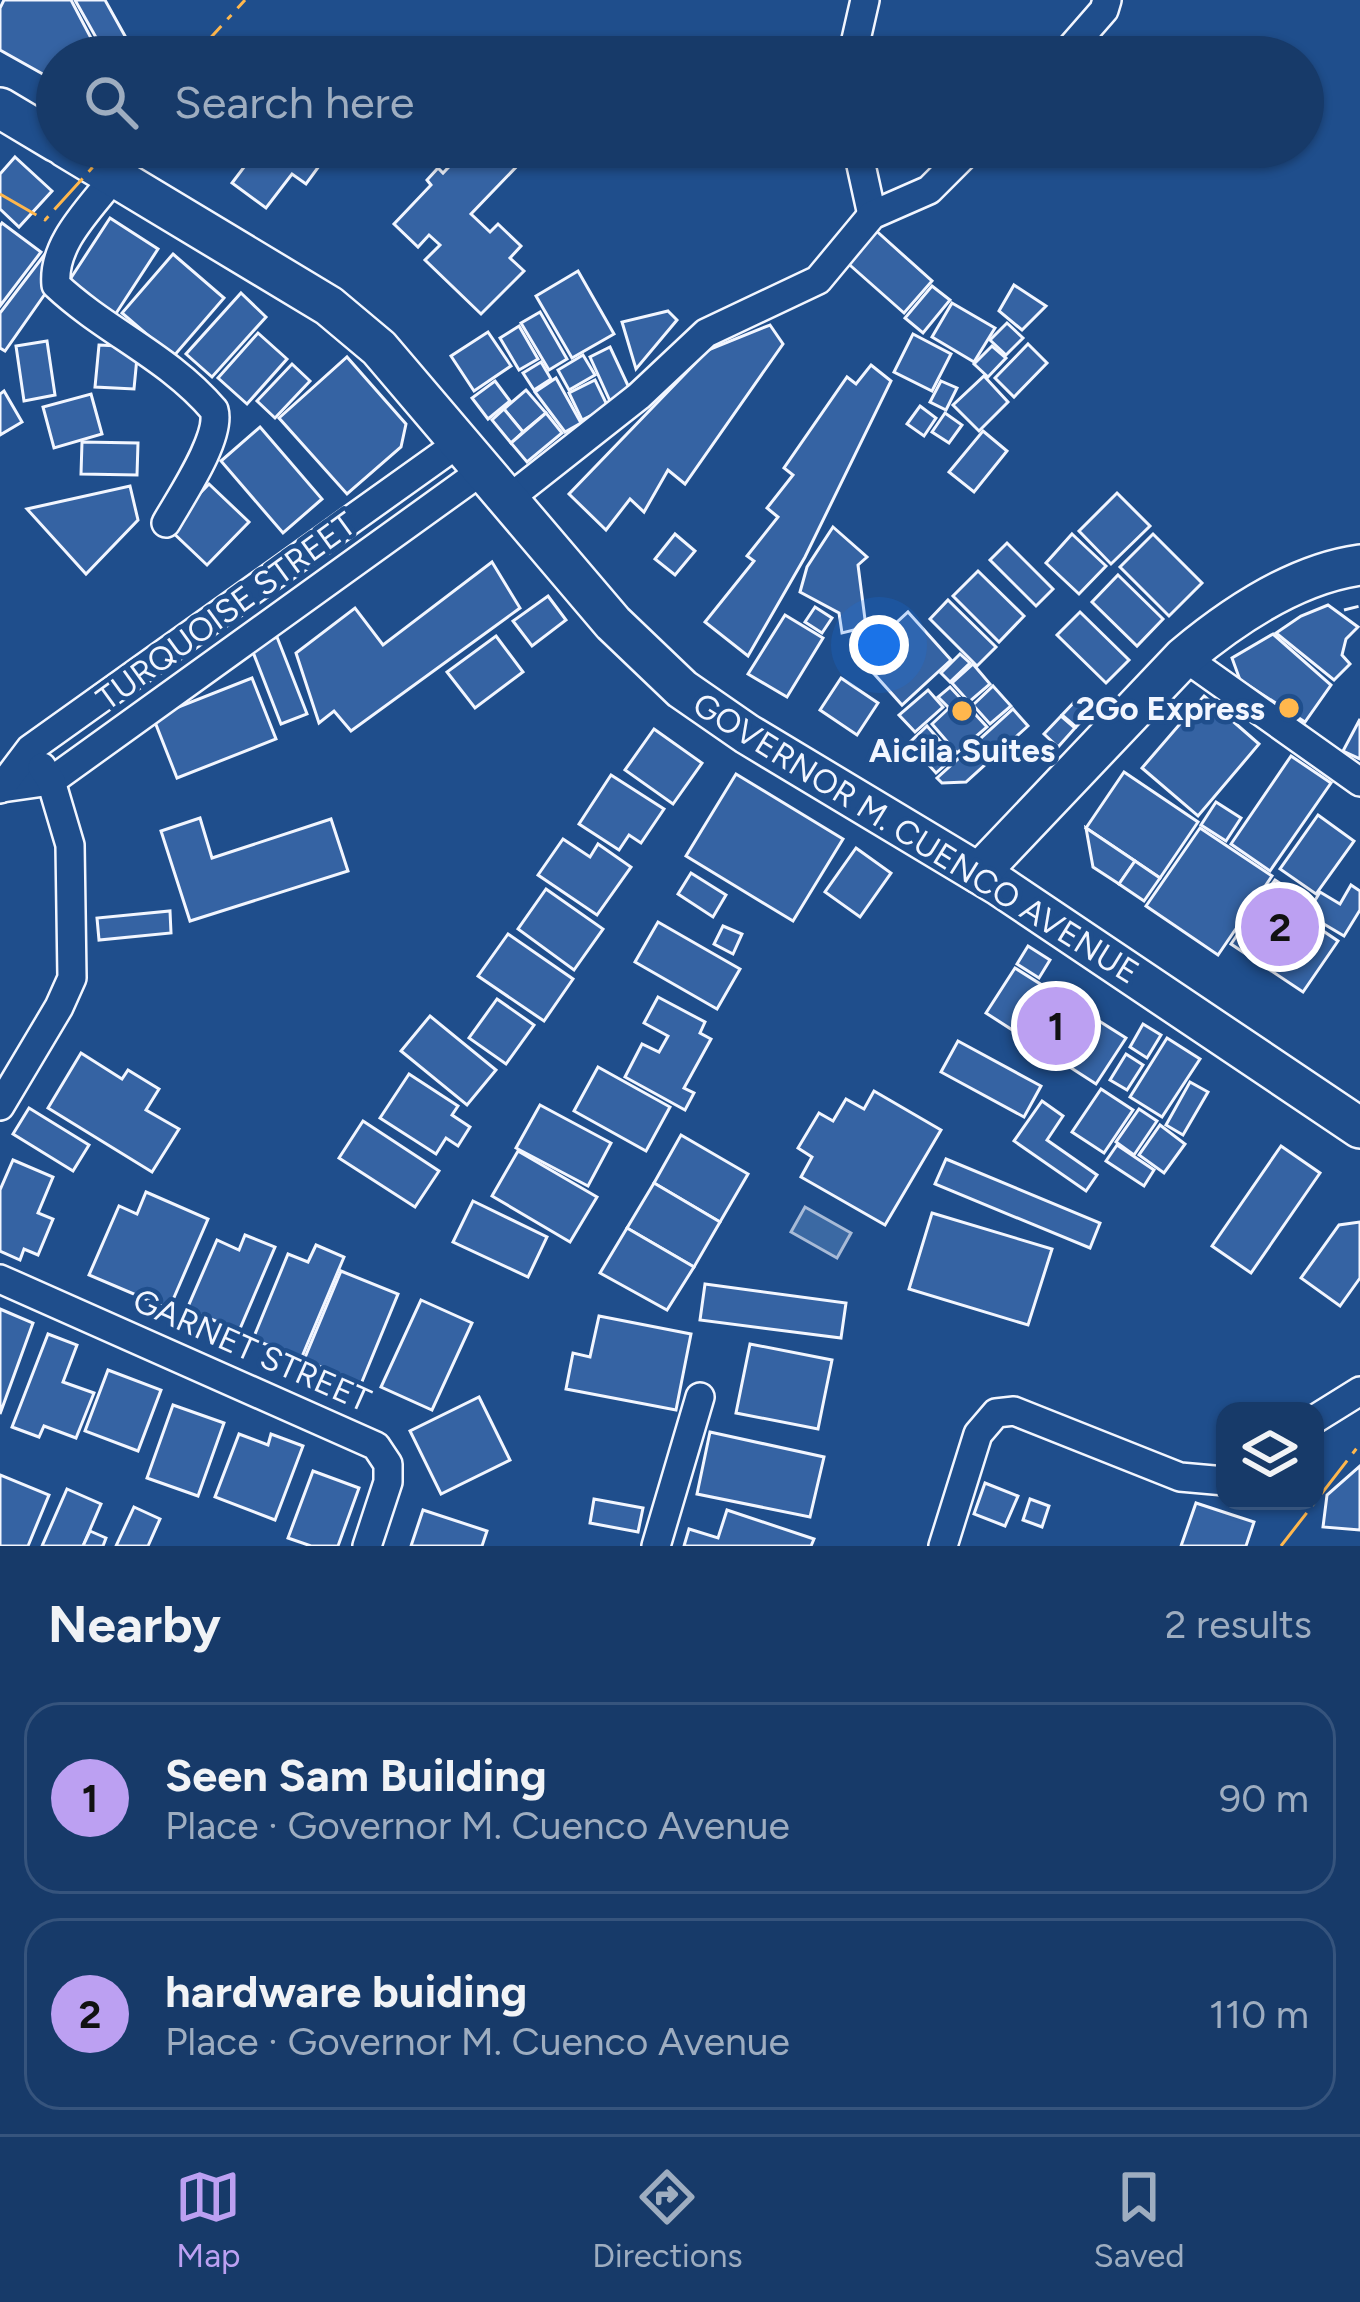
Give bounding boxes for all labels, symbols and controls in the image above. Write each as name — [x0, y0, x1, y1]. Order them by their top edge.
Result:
search box — [36, 36, 1324, 168]
icon: search — [78, 69, 144, 135]
text: Search here — [174, 75, 414, 129]
street label: TURQUOISE STREET — [89, 504, 363, 718]
your location — [849, 615, 909, 675]
street label: GOVERNOR M. CUENCO AVENUE — [686, 684, 1146, 992]
place label: 2Go Express — [1076, 689, 1265, 728]
marker: 2Go Express — [1276, 695, 1302, 721]
marker: Aicila Suites — [949, 698, 975, 724]
place label: Aicila Suites — [869, 731, 1055, 770]
pin: 2 — [1241, 882, 1319, 972]
pin: 1 — [1017, 981, 1095, 1071]
street label: GARNET STREET — [127, 1280, 377, 1420]
map controls — [1216, 1402, 1324, 1510]
button: layers — [1216, 1402, 1324, 1510]
text: Nearby — [48, 1594, 221, 1655]
text: 2 results — [1165, 1601, 1312, 1648]
text: Seen Sam Building — [165, 1748, 547, 1802]
text: 1 — [82, 1775, 98, 1822]
text: 90 m — [1219, 1775, 1309, 1822]
text: Place · Governor M. Cuenco Avenue — [165, 1802, 790, 1849]
text: hardware buiding — [165, 1964, 527, 2018]
text: 2 — [79, 1991, 101, 2038]
text: 110 m — [1209, 1991, 1309, 2038]
text: Place · Governor M. Cuenco Avenue — [165, 2018, 790, 2065]
tab: Map — [175, 2164, 241, 2275]
tab: Directions — [592, 2164, 743, 2275]
tab: Saved — [1094, 2164, 1185, 2275]

